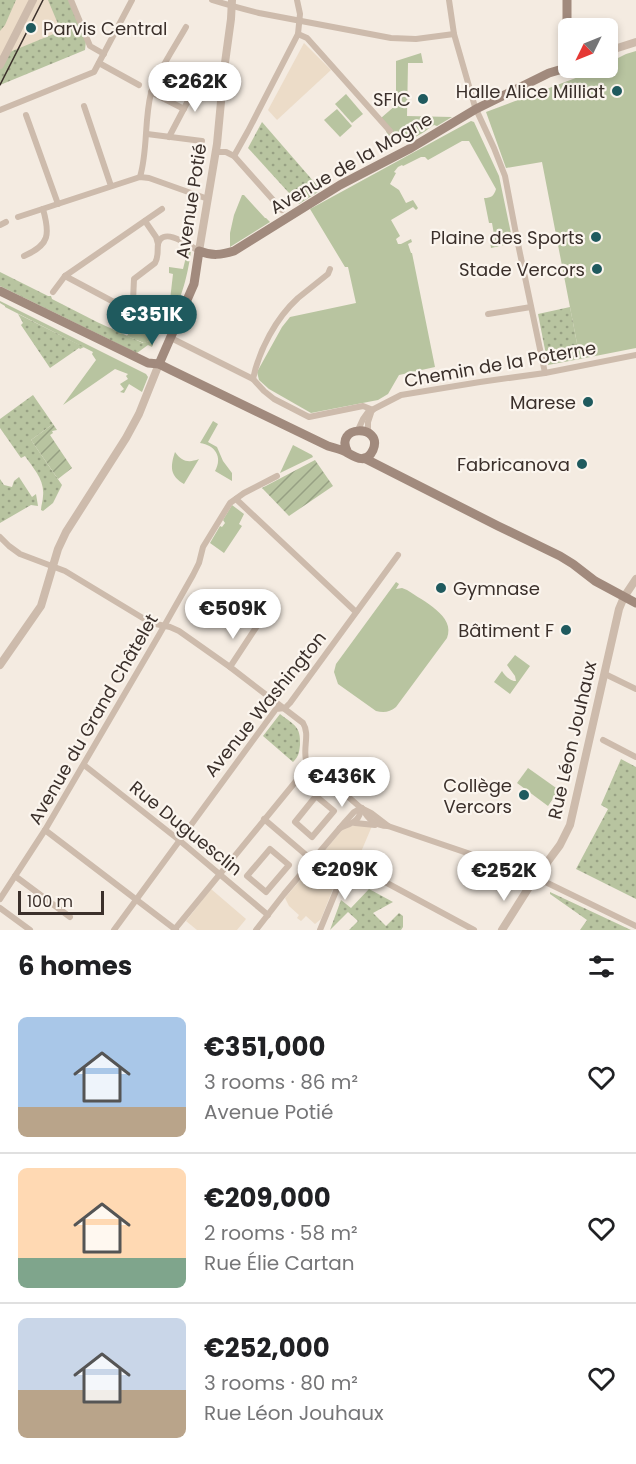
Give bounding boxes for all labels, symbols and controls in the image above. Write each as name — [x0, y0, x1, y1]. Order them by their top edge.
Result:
place label: Parvis Central — [43, 16, 167, 41]
north arrow — [558, 18, 618, 78]
map controls — [558, 18, 618, 78]
marker: Parvis Central — [24, 21, 38, 35]
pin: €262K — [153, 62, 237, 113]
text: €262K — [162, 67, 228, 95]
place label: Halle Alice Milliat — [456, 79, 605, 104]
marker: Halle Alice Milliat — [610, 84, 624, 98]
place label: SFIC — [373, 87, 411, 112]
marker: SFIC — [416, 92, 430, 106]
street label: Avenue de la Mogne — [265, 106, 437, 220]
street label: Avenue Potié — [170, 142, 212, 260]
place label: Plaine des Sports — [431, 225, 584, 250]
marker: Plaine des Sports — [589, 230, 603, 244]
place label: Stade Vercors — [459, 257, 585, 282]
marker: Stade Vercors — [590, 262, 604, 276]
pin: €351K — [110, 295, 194, 346]
text: €351K — [121, 300, 183, 328]
street label: Chemin de la Poterne — [402, 335, 598, 393]
place label: Marese — [510, 390, 576, 415]
marker: Marese — [581, 395, 595, 409]
place label: Fabricanova — [457, 452, 570, 477]
marker: Fabricanova — [575, 457, 589, 471]
place label: Gymnase — [453, 576, 540, 601]
marker: Gymnase — [434, 581, 448, 595]
pin: €509K — [191, 589, 275, 640]
text: €509K — [199, 594, 267, 622]
street label: Avenue du Grand Châtelet — [22, 609, 164, 829]
place label: Bâtiment F — [458, 618, 554, 643]
marker: Bâtiment F — [559, 623, 573, 637]
street label: Avenue Washington — [198, 626, 332, 782]
street label: Rue Léon Jouhaux — [542, 658, 602, 822]
pin: €436K — [300, 757, 384, 808]
text: €436K — [308, 762, 376, 790]
place label: Collège Vercors — [443, 773, 512, 819]
street label: Rue Duguesclin — [124, 775, 248, 881]
marker: Collège Vercors — [517, 788, 531, 802]
pin: €209K — [303, 850, 387, 901]
pin: €252K — [462, 851, 546, 902]
text: €209K — [312, 855, 378, 883]
text: €252K — [471, 856, 537, 884]
scale bar — [18, 888, 104, 916]
text: 100 m — [27, 890, 73, 913]
text: 6 homes — [18, 948, 132, 984]
icon: filters — [585, 950, 618, 983]
text: €351,000 — [204, 1029, 325, 1065]
icon: home — [66, 1041, 138, 1113]
icon: heart — [585, 1061, 618, 1094]
text: 3 rooms · 86 m² — [204, 1068, 358, 1096]
text: Avenue Potié — [204, 1098, 333, 1126]
text: €209,000 — [204, 1180, 331, 1216]
icon: home — [66, 1192, 138, 1264]
icon: heart — [585, 1212, 618, 1245]
text: 2 rooms · 58 m² — [204, 1219, 358, 1247]
text: Rue Élie Cartan — [204, 1249, 355, 1277]
text: €252,000 — [204, 1330, 330, 1366]
icon: home — [66, 1342, 138, 1414]
icon: heart — [585, 1362, 618, 1395]
text: 3 rooms · 80 m² — [204, 1369, 358, 1397]
text: Rue Léon Jouhaux — [204, 1399, 384, 1427]

